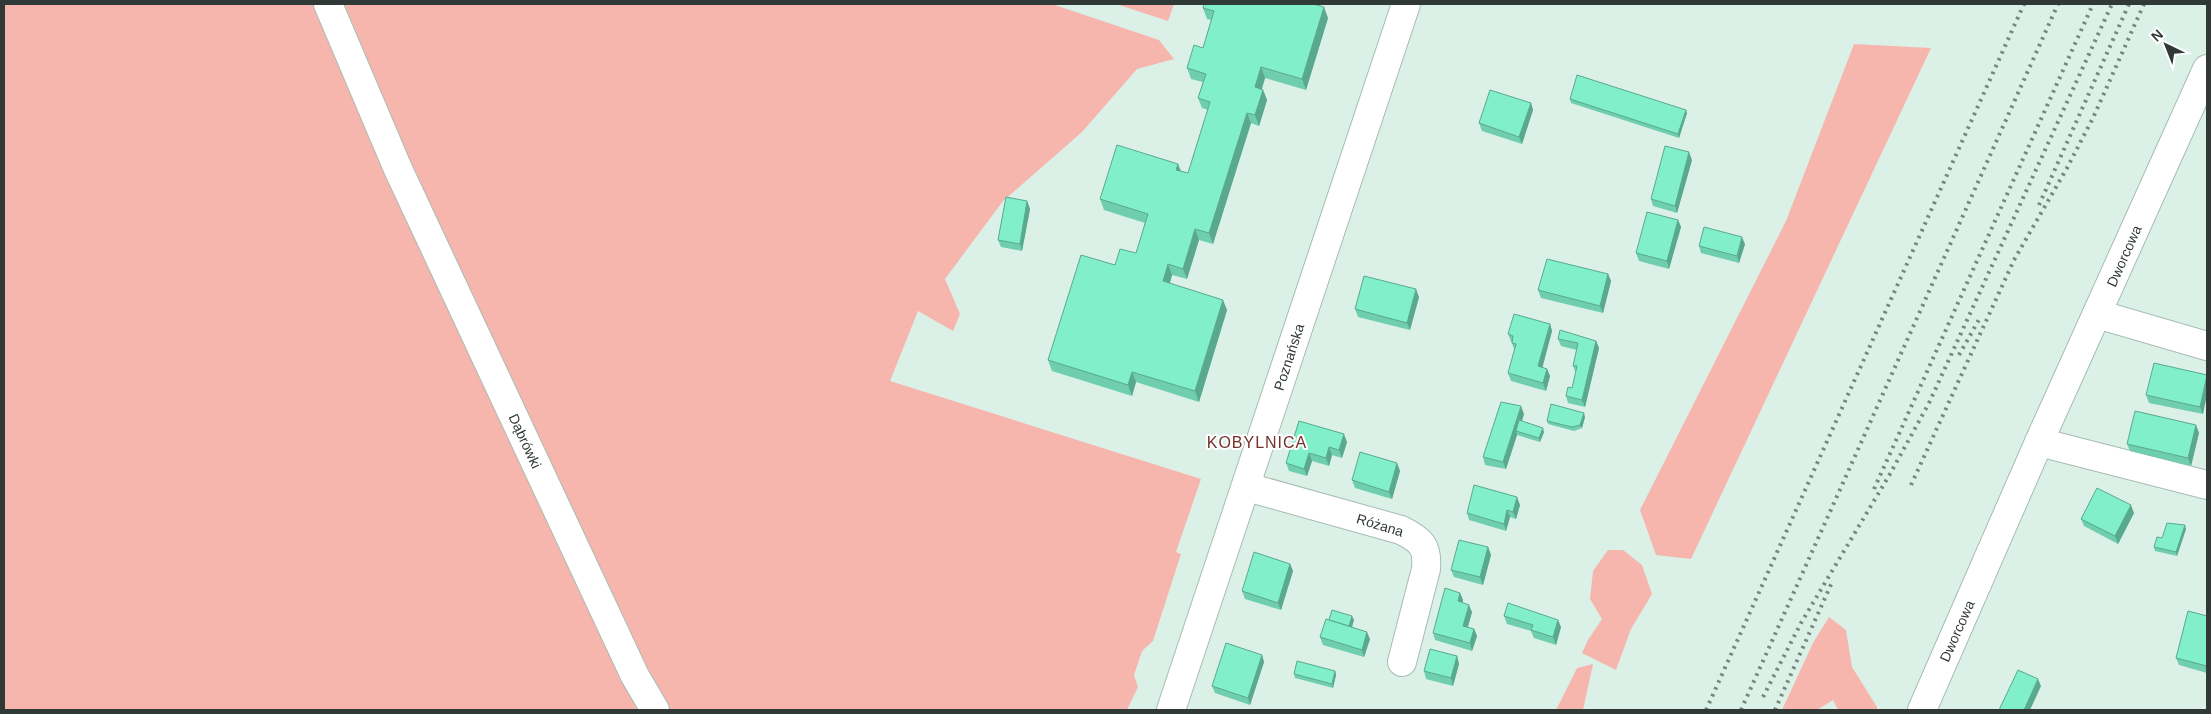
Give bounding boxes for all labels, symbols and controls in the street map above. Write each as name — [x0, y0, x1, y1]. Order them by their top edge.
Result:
north arrow — [2141, 20, 2191, 70]
text: N — [2148, 26, 2166, 45]
street label: Dworcowa — [2103, 223, 2145, 289]
street label: Poznańska — [1271, 321, 1307, 392]
street label: Dąbrówki — [505, 411, 545, 471]
district label: KOBYLNICA — [1207, 434, 1307, 451]
street label: Różana — [1355, 510, 1406, 540]
street label: Dworcowa — [1936, 598, 1978, 664]

